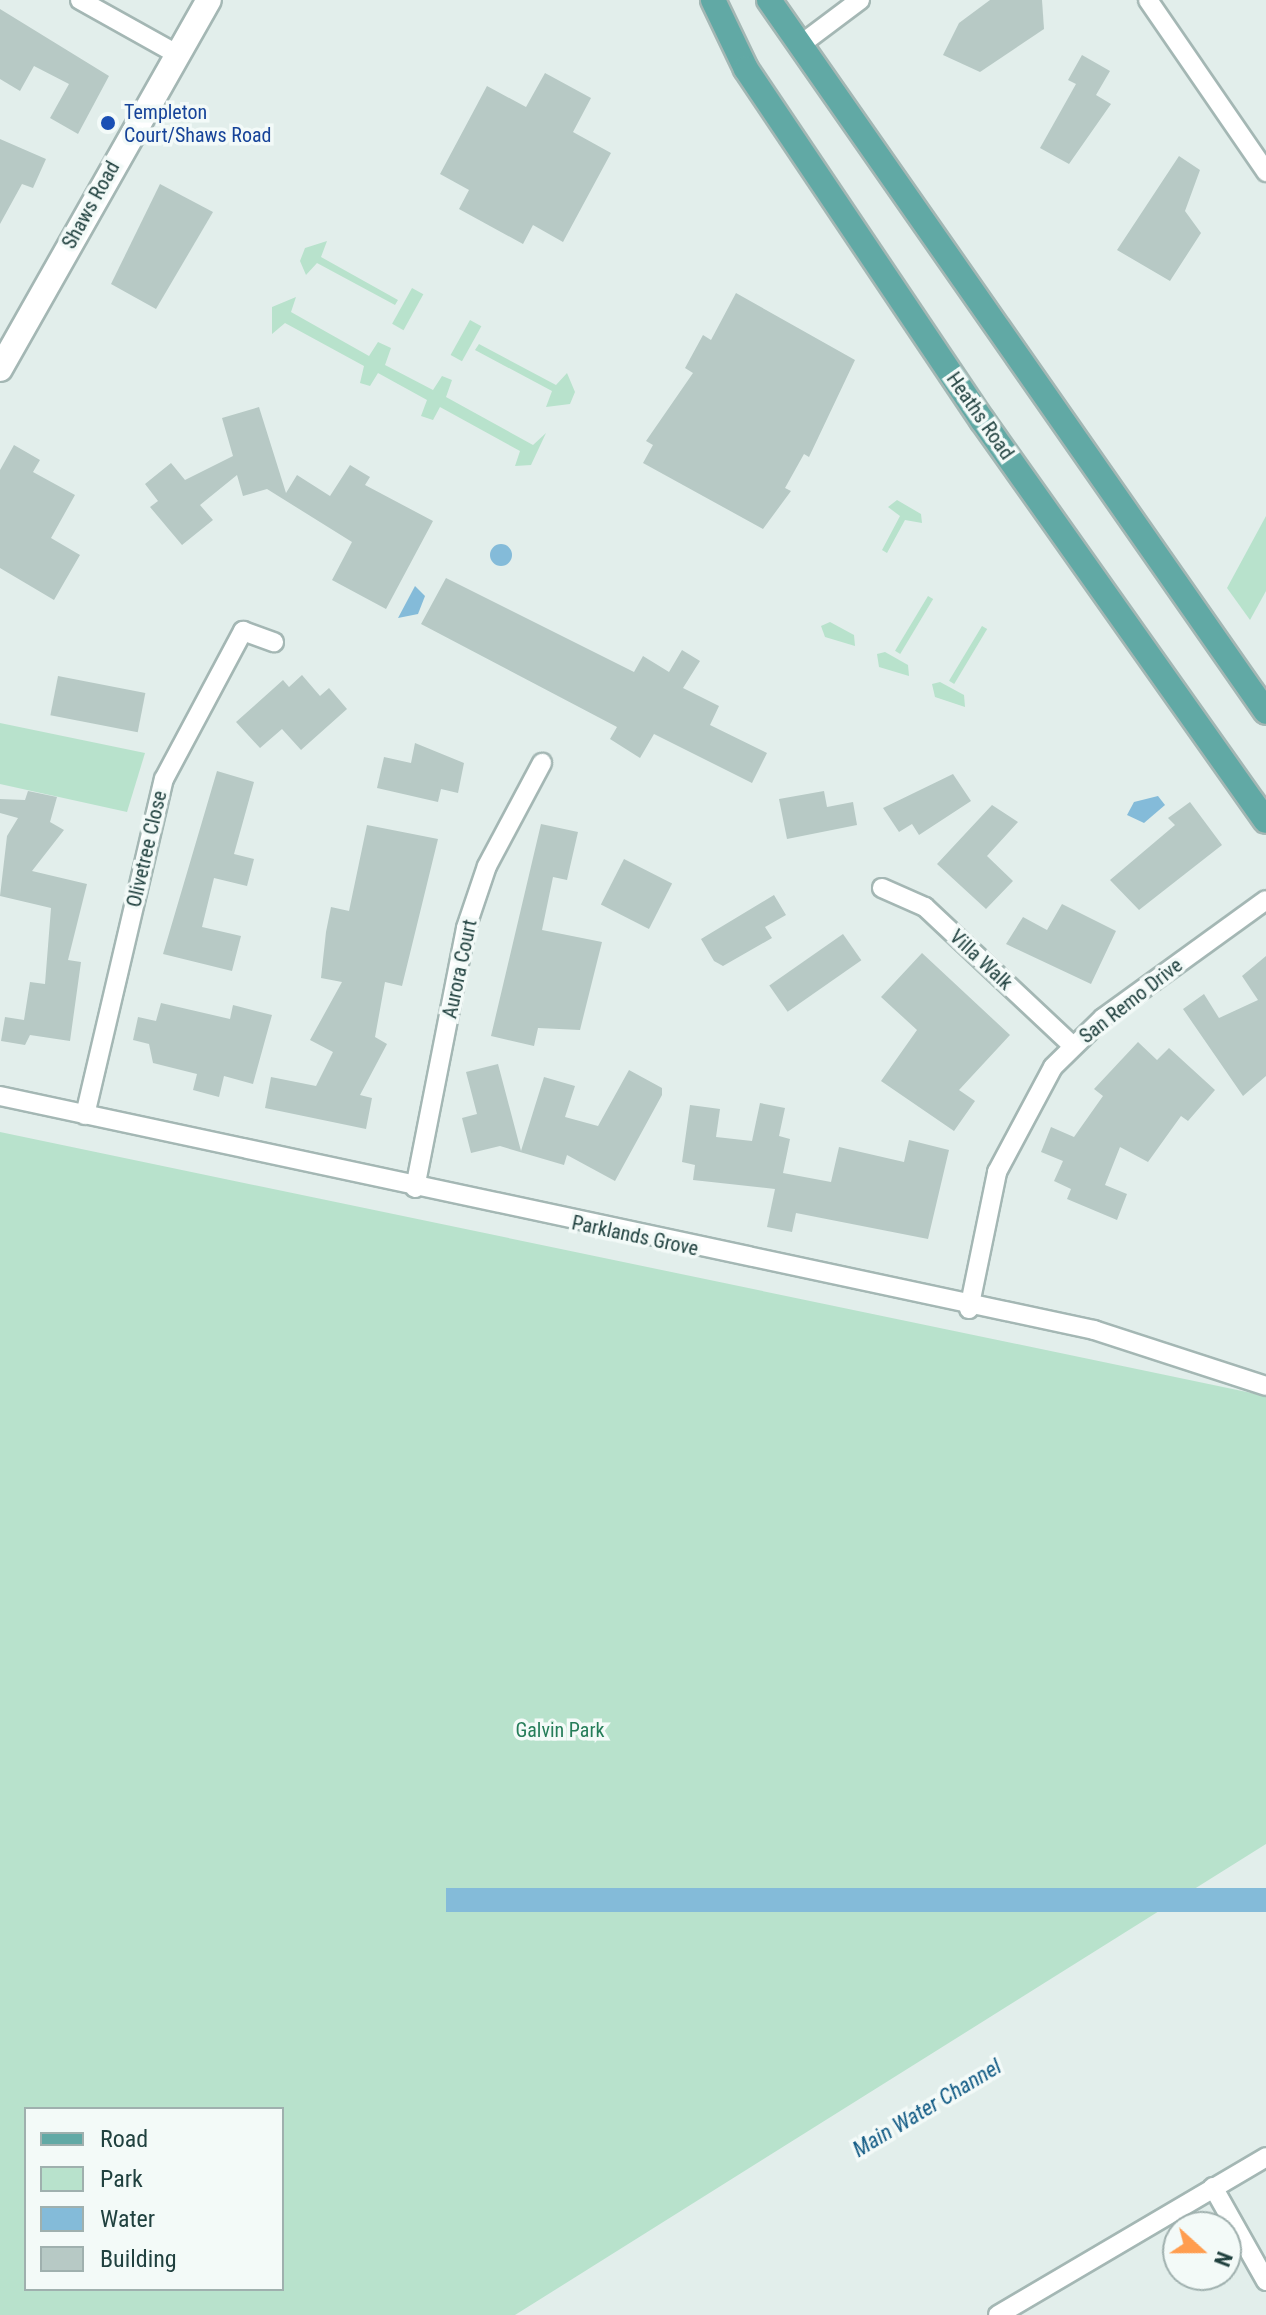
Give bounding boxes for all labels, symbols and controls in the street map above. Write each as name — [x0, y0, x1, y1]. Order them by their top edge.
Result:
place label: Templeton Court/Shaws Road — [124, 100, 271, 147]
marker: Templeton Court/Shaws Road — [99, 114, 117, 132]
street label: Shaws Road — [57, 157, 125, 253]
street label: Heaths Road — [941, 368, 1019, 464]
street label: Olivetree Close — [122, 789, 172, 909]
street label: Aurora Court — [438, 917, 482, 1021]
street label: Villa Walk — [945, 925, 1017, 995]
street label: San Remo Drive — [1075, 953, 1187, 1049]
street label: Parklands Grove — [570, 1211, 700, 1261]
park label: Galvin Park — [515, 1718, 605, 1742]
water label: Main Water Channel — [848, 2053, 1006, 2163]
legend — [24, 2107, 284, 2291]
text: Road — [100, 2125, 148, 2153]
text: Park — [100, 2165, 143, 2193]
text: Water — [100, 2205, 155, 2233]
north arrow — [1162, 2211, 1242, 2291]
text: Building — [100, 2245, 177, 2273]
text: N — [1209, 2248, 1237, 2270]

